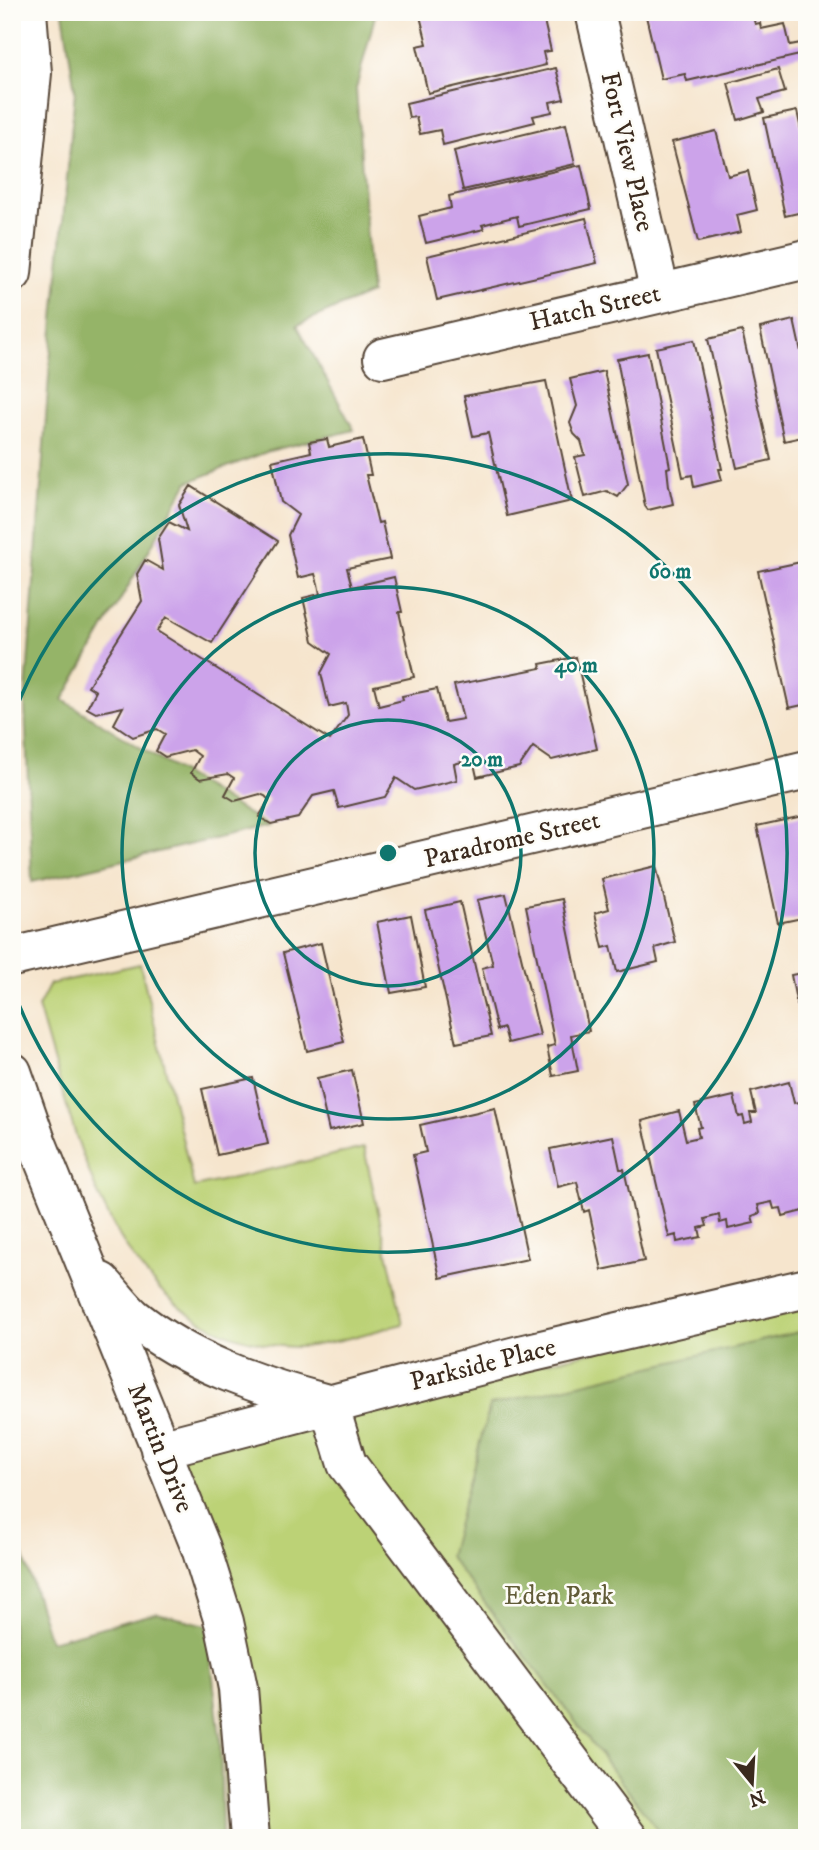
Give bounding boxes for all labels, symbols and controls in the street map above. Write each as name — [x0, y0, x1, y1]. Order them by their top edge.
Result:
street label: Fort View Place — [593, 69, 661, 235]
street label: Hatch Street — [526, 277, 664, 339]
text: 60 m — [649, 559, 691, 585]
text: 40 m — [554, 653, 598, 679]
text: 20 m — [461, 747, 503, 773]
street label: Paradrome Street — [421, 804, 603, 876]
centre of rings — [376, 841, 400, 865]
street label: Parkside Place — [407, 1331, 559, 1399]
street label: Martin Drive — [119, 1379, 201, 1517]
park label: Eden Park — [504, 1580, 614, 1613]
north arrow — [718, 1748, 788, 1818]
text: N — [745, 1784, 768, 1811]

